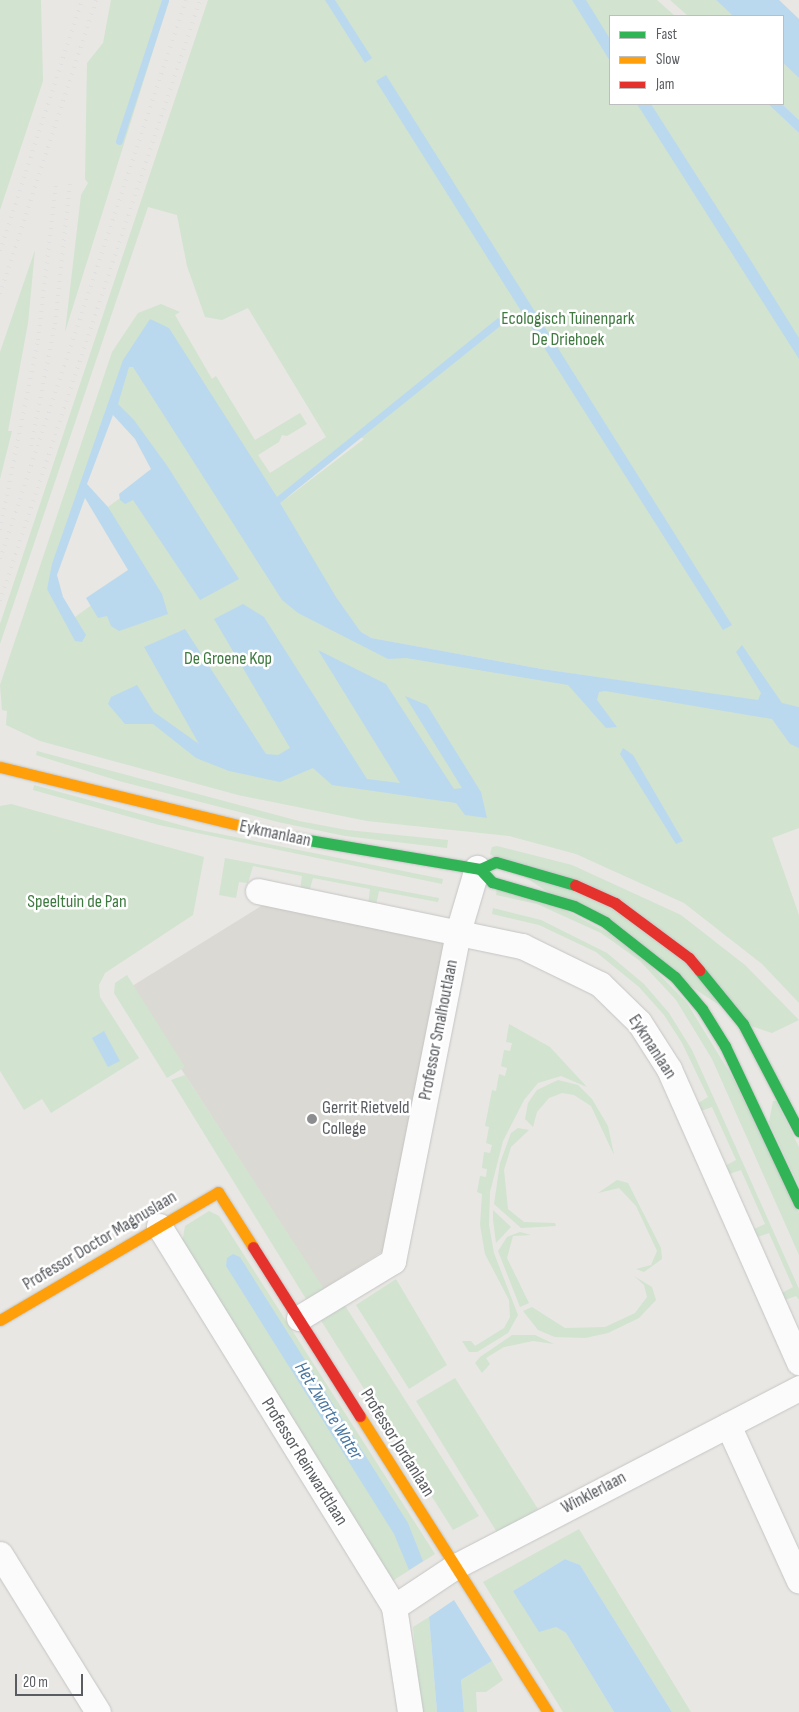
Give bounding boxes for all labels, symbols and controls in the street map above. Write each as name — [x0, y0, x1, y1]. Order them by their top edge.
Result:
legend — [609, 15, 784, 105]
text: Fast — [656, 25, 677, 44]
text: Slow — [656, 50, 680, 69]
text: Jam — [656, 75, 674, 94]
park label: Ecologisch Tuinenpark De Driehoek — [501, 309, 635, 352]
park label: De Groene Kop — [184, 648, 272, 670]
street label: Eykmanlaan — [237, 816, 313, 852]
park label: Speeltuin de Pan — [27, 891, 127, 913]
street label: Professor Smalhoutlaan — [415, 958, 463, 1102]
street label: Eykmanlaan — [623, 1011, 681, 1083]
place label: Gerrit Rietveld College — [322, 1098, 410, 1140]
marker: Gerrit Rietveld College — [306, 1113, 318, 1125]
street label: Professor Doctor Magnuslaan — [19, 1186, 181, 1296]
water label: Het Zwarte Water — [289, 1358, 367, 1464]
street label: Professor Jordanlaan — [355, 1385, 439, 1501]
street label: Professor Reinwardtlaan — [256, 1394, 352, 1530]
street label: Winklerlaan — [558, 1467, 630, 1519]
scale bar — [18, 1664, 85, 1696]
text: 20 m — [23, 1673, 48, 1692]

